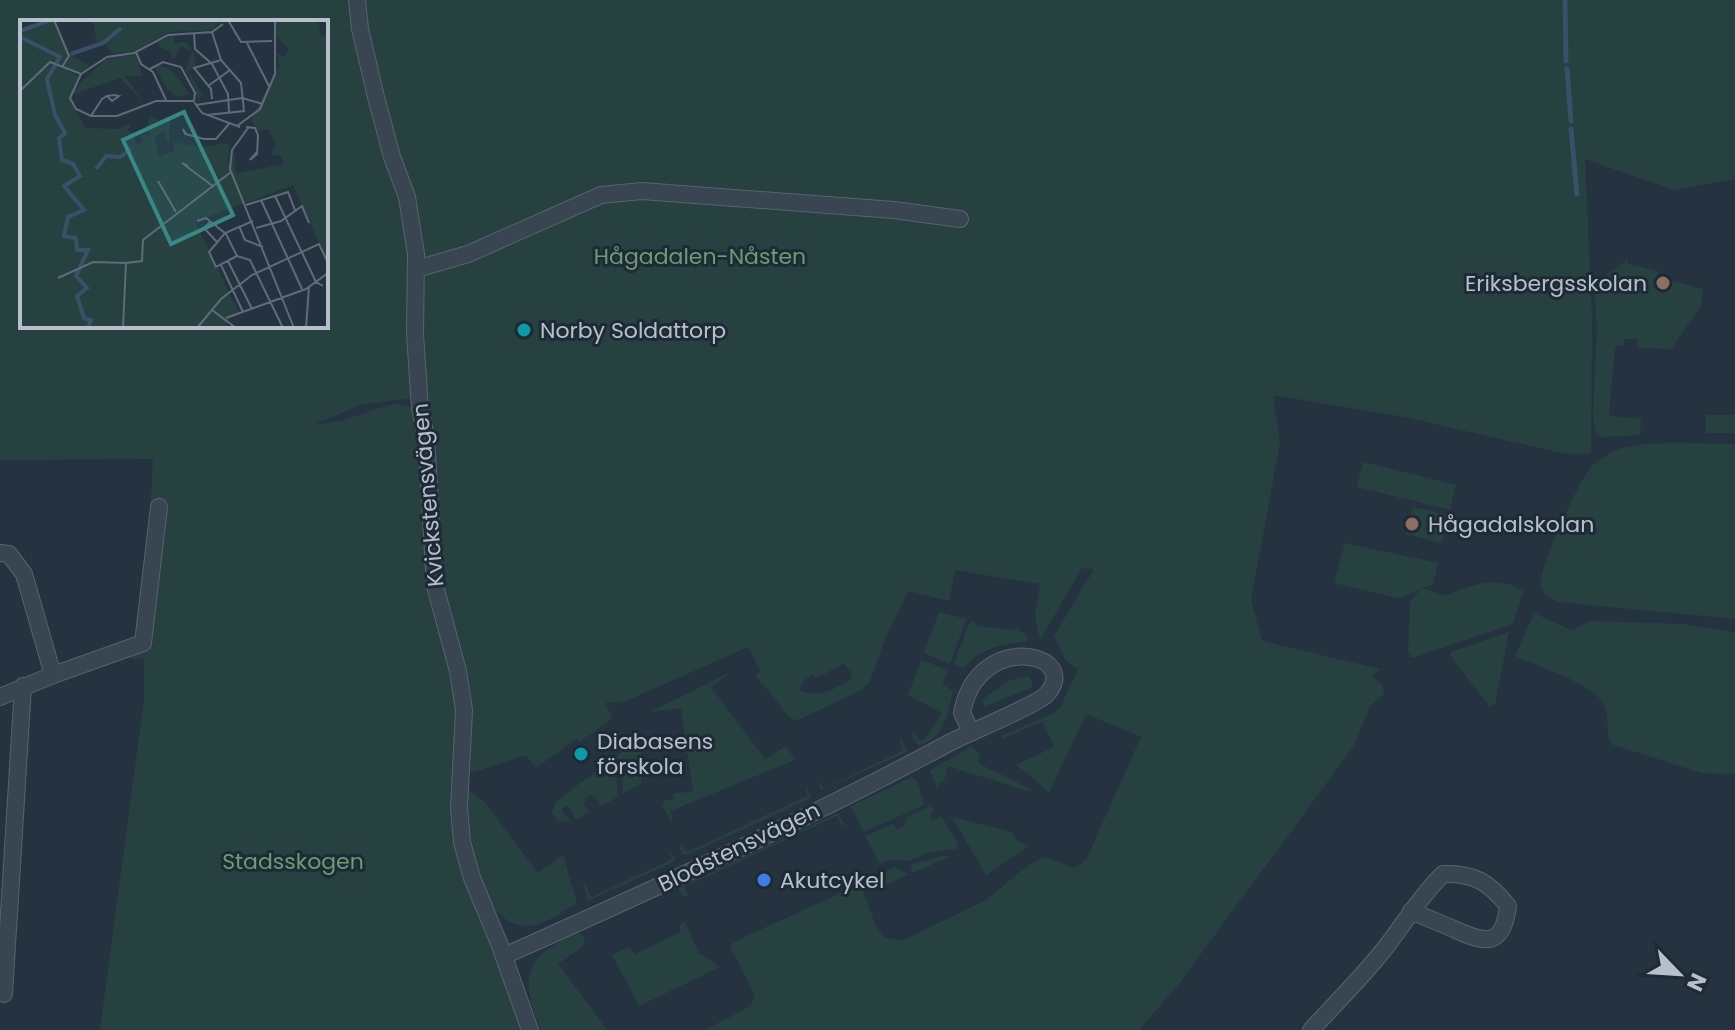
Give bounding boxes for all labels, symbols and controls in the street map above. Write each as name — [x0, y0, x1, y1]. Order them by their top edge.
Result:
inset map — [20, 20, 328, 328]
park label: Hågadalen-Nåsten — [594, 241, 806, 272]
place label: Eriksbergsskolan — [1465, 268, 1647, 299]
marker: Eriksbergsskolan — [1654, 274, 1672, 292]
place label: Norby Soldattorp — [540, 315, 726, 346]
marker: Norby Soldattorp — [515, 321, 533, 339]
street label: Kvickstensvägen — [405, 402, 451, 588]
place label: Hågadalskolan — [1428, 509, 1594, 540]
marker: Hågadalskolan — [1403, 515, 1421, 533]
place label: Diabasens förskola — [597, 726, 713, 782]
marker: Diabasens förskola — [572, 745, 590, 763]
street label: Blodstensvägen — [653, 794, 825, 900]
park label: Stadsskogen — [222, 846, 364, 877]
place label: Akutcykel — [780, 865, 884, 896]
marker: Akutcykel — [755, 871, 773, 889]
north arrow — [1639, 934, 1719, 1014]
text: N — [1679, 968, 1714, 996]

